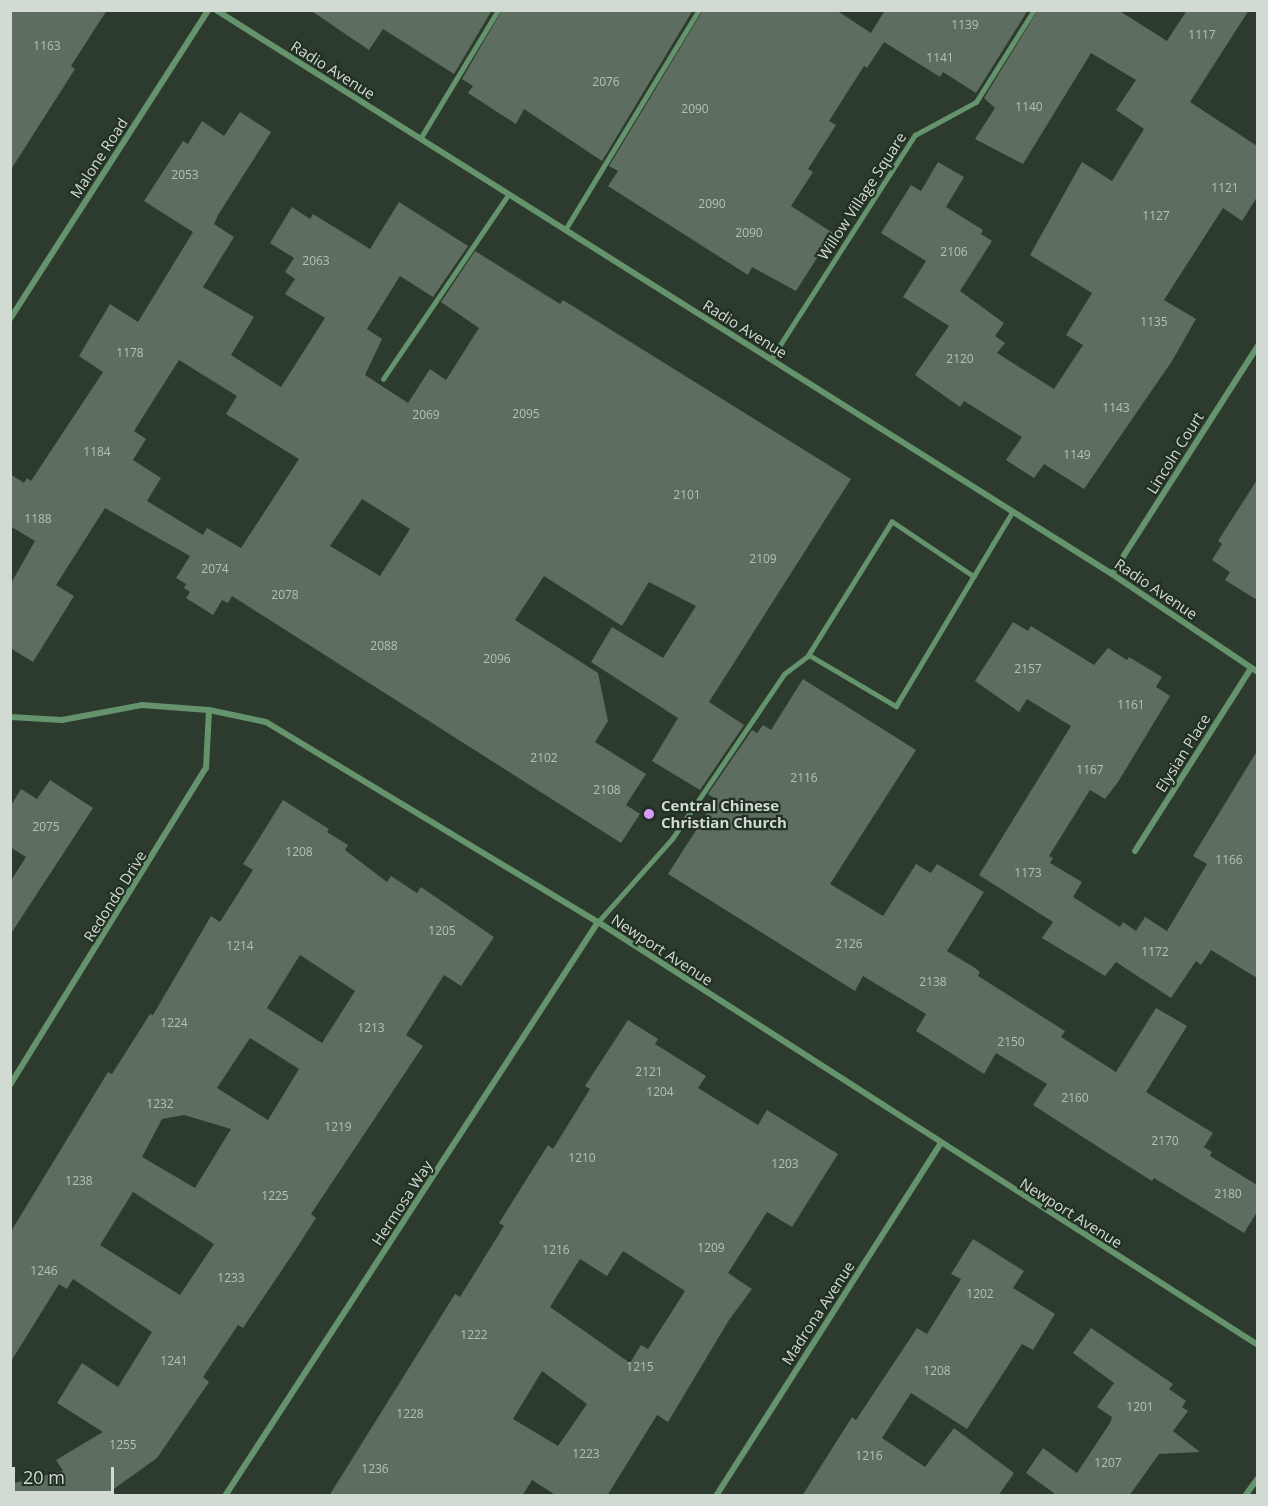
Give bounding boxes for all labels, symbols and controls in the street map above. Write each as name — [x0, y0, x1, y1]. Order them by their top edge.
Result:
house number: 1139 — [951, 18, 979, 32]
house number: 1117 — [1188, 28, 1216, 42]
street label: Radio Avenue — [288, 37, 378, 103]
house number: 1163 — [33, 39, 61, 53]
house number: 1141 — [926, 51, 954, 65]
house number: 2076 — [592, 75, 620, 89]
house number: 1140 — [1015, 100, 1043, 114]
house number: 2090 — [681, 102, 709, 116]
street label: Malone Road — [66, 115, 132, 201]
street label: Willow Village Square — [814, 129, 910, 263]
house number: 2053 — [171, 168, 199, 182]
house number: 1121 — [1211, 181, 1239, 195]
house number: 2090 — [698, 197, 726, 211]
house number: 1127 — [1142, 209, 1170, 223]
house number: 2090 — [735, 226, 763, 240]
house number: 2106 — [940, 245, 968, 259]
house number: 2063 — [302, 254, 330, 268]
street label: Radio Avenue — [700, 296, 790, 362]
house number: 1135 — [1140, 315, 1168, 329]
house number: 1178 — [116, 346, 144, 360]
house number: 2120 — [946, 352, 974, 366]
house number: 1143 — [1102, 401, 1130, 415]
house number: 2095 — [512, 407, 540, 421]
house number: 2069 — [412, 408, 440, 422]
street label: Lincoln Court — [1143, 409, 1207, 497]
house number: 1184 — [83, 445, 111, 459]
house number: 1149 — [1063, 448, 1091, 462]
house number: 2101 — [673, 488, 701, 502]
house number: 1188 — [24, 512, 52, 526]
house number: 2109 — [749, 552, 777, 566]
street label: Radio Avenue — [1111, 555, 1201, 623]
house number: 2074 — [201, 562, 229, 576]
house number: 2078 — [271, 588, 299, 602]
house number: 2088 — [370, 639, 398, 653]
house number: 2096 — [483, 652, 511, 666]
house number: 2157 — [1014, 662, 1042, 676]
house number: 1161 — [1117, 698, 1145, 712]
street label: Elysian Place — [1152, 711, 1214, 795]
house number: 2102 — [530, 751, 558, 765]
house number: 1167 — [1076, 763, 1104, 777]
house number: 2116 — [790, 771, 818, 785]
house number: 2108 — [593, 783, 621, 797]
place label: Central Chinese Christian Church — [661, 796, 787, 831]
marker: Central Chinese Christian Church — [642, 807, 656, 821]
house number: 2075 — [32, 820, 60, 834]
house number: 1208 — [285, 845, 313, 859]
street label: Redondo Drive — [80, 847, 150, 945]
house number: 1166 — [1215, 853, 1243, 867]
house number: 1173 — [1014, 866, 1042, 880]
street label: Newport Avenue — [608, 911, 716, 989]
house number: 1205 — [428, 924, 456, 938]
house number: 2126 — [835, 937, 863, 951]
house number: 1214 — [226, 939, 254, 953]
house number: 1172 — [1141, 945, 1169, 959]
house number: 2138 — [919, 975, 947, 989]
house number: 1224 — [160, 1016, 188, 1030]
house number: 1213 — [357, 1021, 385, 1035]
house number: 2150 — [997, 1035, 1025, 1049]
house number: 2121 — [635, 1065, 663, 1079]
house number: 1204 — [646, 1085, 674, 1099]
house number: 2160 — [1061, 1091, 1089, 1105]
house number: 1232 — [146, 1097, 174, 1111]
house number: 1219 — [324, 1120, 352, 1134]
house number: 2170 — [1151, 1134, 1179, 1148]
house number: 1210 — [568, 1151, 596, 1165]
street label: Hermosa Way — [368, 1157, 436, 1249]
house number: 1203 — [771, 1157, 799, 1171]
house number: 1238 — [65, 1174, 93, 1188]
street label: Newport Avenue — [1017, 1174, 1125, 1252]
house number: 2180 — [1214, 1187, 1242, 1201]
house number: 1225 — [261, 1189, 289, 1203]
house number: 1209 — [697, 1241, 725, 1255]
house number: 1216 — [542, 1243, 570, 1257]
street label: Madrona Avenue — [778, 1258, 858, 1368]
house number: 1246 — [30, 1264, 58, 1278]
house number: 1233 — [217, 1271, 245, 1285]
house number: 1202 — [966, 1287, 994, 1301]
house number: 1222 — [460, 1328, 488, 1342]
house number: 1241 — [160, 1354, 188, 1368]
house number: 1215 — [626, 1360, 654, 1374]
house number: 1208 — [923, 1364, 951, 1378]
house number: 1201 — [1126, 1400, 1154, 1414]
house number: 1228 — [396, 1407, 424, 1421]
house number: 1255 — [109, 1438, 137, 1452]
house number: 1223 — [572, 1447, 600, 1461]
house number: 1216 — [855, 1449, 883, 1463]
scale bar — [15, 1455, 117, 1493]
house number: 1207 — [1094, 1456, 1122, 1470]
house number: 1236 — [361, 1462, 389, 1476]
text: 20 m — [23, 1465, 65, 1489]

